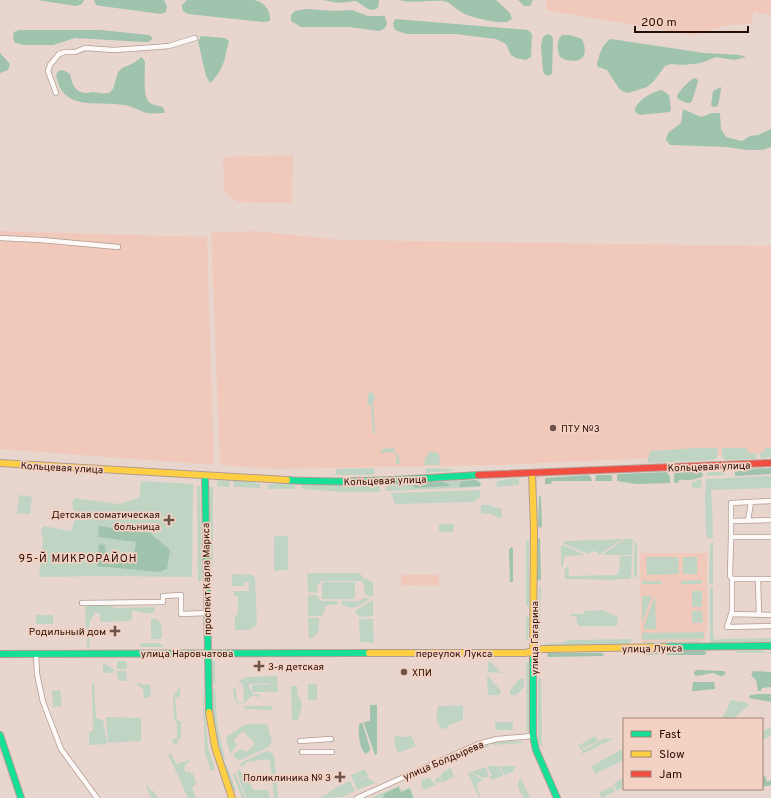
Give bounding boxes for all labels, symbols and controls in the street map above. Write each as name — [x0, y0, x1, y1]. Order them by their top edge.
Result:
scale bar — [635, 8, 748, 34]
text: 200 m — [641, 15, 677, 31]
marker: ПТУ №3 — [548, 423, 558, 433]
place label: ПТУ №3 — [561, 423, 600, 436]
street label: Кольцевая улица — [20, 460, 104, 477]
street label: Кольцевая улица — [668, 460, 751, 475]
street label: Кольцевая улица — [344, 474, 427, 489]
place label: Детская соматическая больница — [51, 509, 160, 534]
marker: Детская соматическая больница — [163, 514, 175, 526]
street label: проспект Карла Маркса — [200, 523, 215, 635]
district label: 95-Й МИКРОРАЙОН — [18, 551, 138, 566]
street label: улица Гагарина — [529, 601, 542, 675]
marker: Родильный дом — [109, 625, 121, 637]
place label: Родильный дом — [29, 626, 106, 639]
street label: улица Лукса — [622, 642, 682, 657]
street label: улица Наровчатова — [141, 648, 233, 661]
street label: переулок Лукса — [416, 648, 492, 661]
marker: 3-я детская — [253, 660, 265, 672]
place label: 3-я детская — [268, 661, 324, 674]
marker: ХПИ — [399, 667, 409, 677]
place label: ХПИ — [412, 667, 432, 680]
legend — [623, 718, 763, 790]
text: Fast — [659, 727, 681, 743]
street label: улица Болдырева — [401, 739, 486, 784]
text: Slow — [659, 747, 685, 763]
text: Jam — [659, 767, 682, 783]
marker: Поликлиника № 3 — [334, 771, 346, 783]
place label: Поликлиника № 3 — [243, 772, 331, 785]

